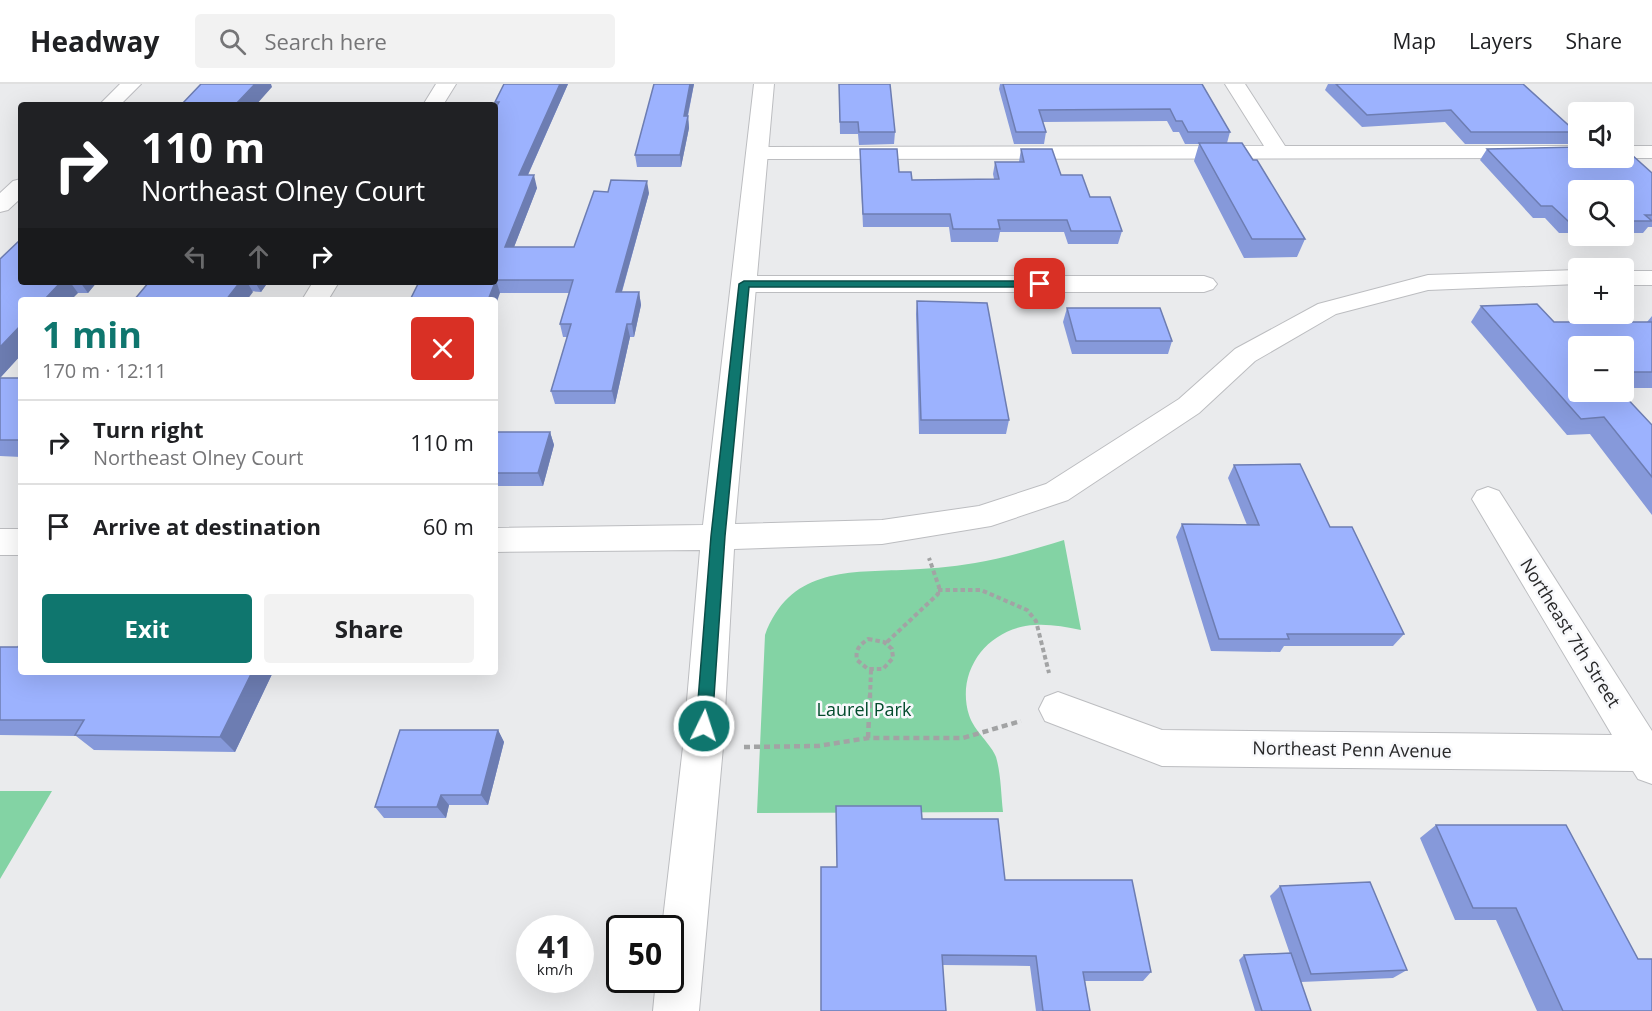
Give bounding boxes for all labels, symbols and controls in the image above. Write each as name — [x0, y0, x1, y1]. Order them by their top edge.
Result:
search box — [195, 14, 615, 68]
text: Headway — [30, 22, 159, 60]
icon: search — [216, 25, 249, 58]
text: Search here — [264, 26, 387, 56]
text: Map — [1393, 27, 1436, 55]
text: Layers — [1469, 27, 1533, 55]
text: Share — [1566, 27, 1622, 55]
map controls — [1568, 102, 1634, 402]
button: sound — [1568, 102, 1634, 168]
text: 110 m — [141, 118, 265, 175]
icon: right — [42, 126, 120, 204]
text: Northeast Olney Court — [141, 172, 425, 209]
button: search — [1568, 180, 1634, 246]
icon: left — [179, 240, 212, 273]
icon: ahead — [242, 240, 275, 273]
icon: right — [305, 240, 338, 273]
pin — [1014, 258, 1065, 309]
button: + — [1568, 258, 1634, 324]
icon: arrive — [1023, 267, 1056, 300]
text: 1 min — [42, 310, 142, 359]
button: close — [411, 317, 474, 380]
button: − — [1568, 336, 1634, 402]
text: 170 m · 12:11 — [42, 357, 167, 384]
text: Turn right — [93, 414, 204, 444]
icon: right — [42, 426, 75, 459]
text: 110 m — [410, 427, 474, 457]
text: Northeast Olney Court — [93, 444, 303, 471]
icon: arrive — [42, 510, 75, 543]
text: Arrive at destination — [93, 511, 321, 541]
text: 60 m — [423, 511, 474, 541]
street label: Northeast 7th Street — [1515, 553, 1627, 712]
button: Exit — [42, 594, 252, 663]
button: Share — [264, 594, 474, 663]
position arrow — [672, 694, 736, 758]
park label: Laurel Park — [817, 697, 912, 721]
street label: Northeast Penn Avenue — [1252, 735, 1452, 763]
speed limit sign: 50 — [606, 915, 684, 993]
text: 41 — [538, 926, 572, 967]
text: km/h — [537, 959, 573, 979]

